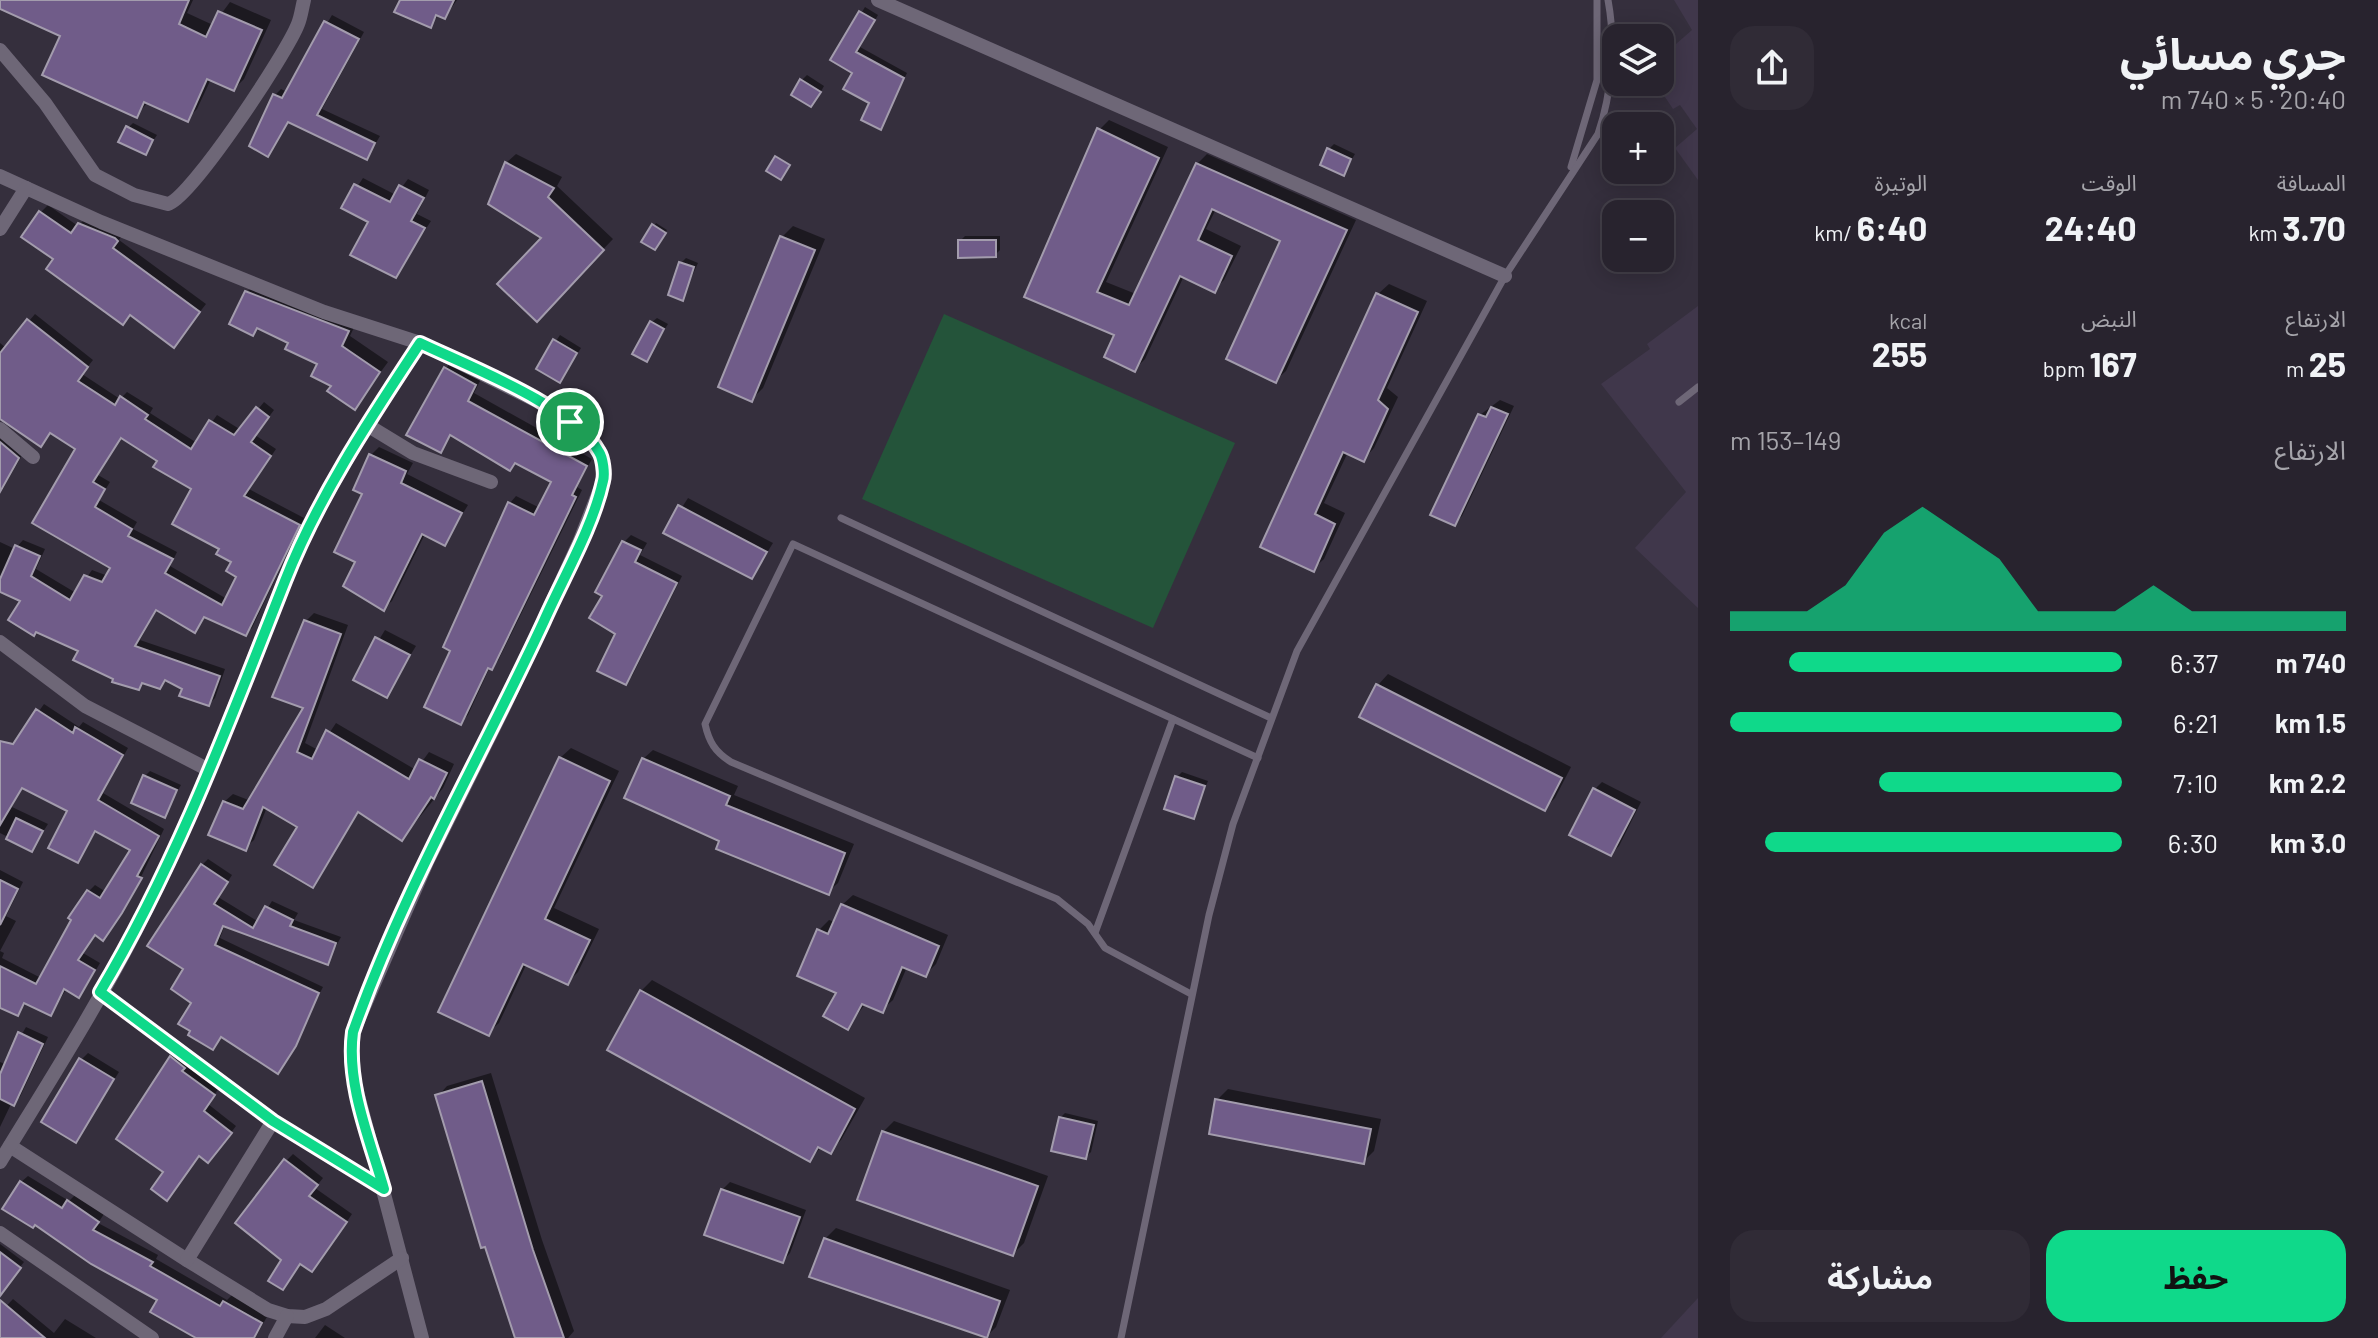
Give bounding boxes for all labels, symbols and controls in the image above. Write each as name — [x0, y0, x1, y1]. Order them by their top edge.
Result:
map controls — [1602, 24, 1674, 272]
button: layers — [1602, 24, 1674, 96]
button: share — [1730, 26, 1814, 110]
text: جري مسائي — [2120, 26, 2346, 79]
text: 20:40 · 5 × 740 m — [2161, 83, 2346, 114]
button: + — [1602, 112, 1674, 184]
text: الوتيرة — [1874, 169, 1927, 195]
text: الوقت — [2081, 169, 2137, 195]
text: المسافة — [2277, 169, 2346, 195]
button: − — [1602, 200, 1674, 272]
text: 6:40 — [1857, 207, 1927, 248]
text: 24:40 — [2045, 207, 2137, 248]
text: 3.70 — [2282, 207, 2346, 248]
text: /km — [1814, 219, 1857, 245]
text: km — [2249, 219, 2282, 245]
text: النبض — [2081, 305, 2137, 331]
text: الارتفاع — [2286, 305, 2346, 331]
text: kcal — [1889, 307, 1927, 333]
text: 255 — [1872, 333, 1927, 374]
text: 167 — [2090, 343, 2137, 384]
text: 25 — [2309, 343, 2346, 384]
text: bpm — [2043, 355, 2090, 381]
text: m — [2286, 355, 2309, 381]
pin — [536, 388, 604, 456]
icon: arrive — [548, 400, 592, 444]
text: 149–153 m — [1730, 424, 1841, 455]
text: الارتفاع — [2275, 434, 2346, 465]
text: 6:37 — [2170, 647, 2218, 678]
text: 740 m — [2276, 647, 2346, 678]
text: 6:21 — [2173, 707, 2218, 738]
text: 1.5 km — [2275, 707, 2346, 738]
text: 7:10 — [2173, 767, 2218, 798]
text: 2.2 km — [2269, 767, 2346, 798]
text: 6:30 — [2168, 827, 2218, 858]
text: 3.0 km — [2270, 827, 2346, 858]
button: مشاركة — [1730, 1230, 2030, 1322]
button: حفظ — [2046, 1230, 2346, 1322]

